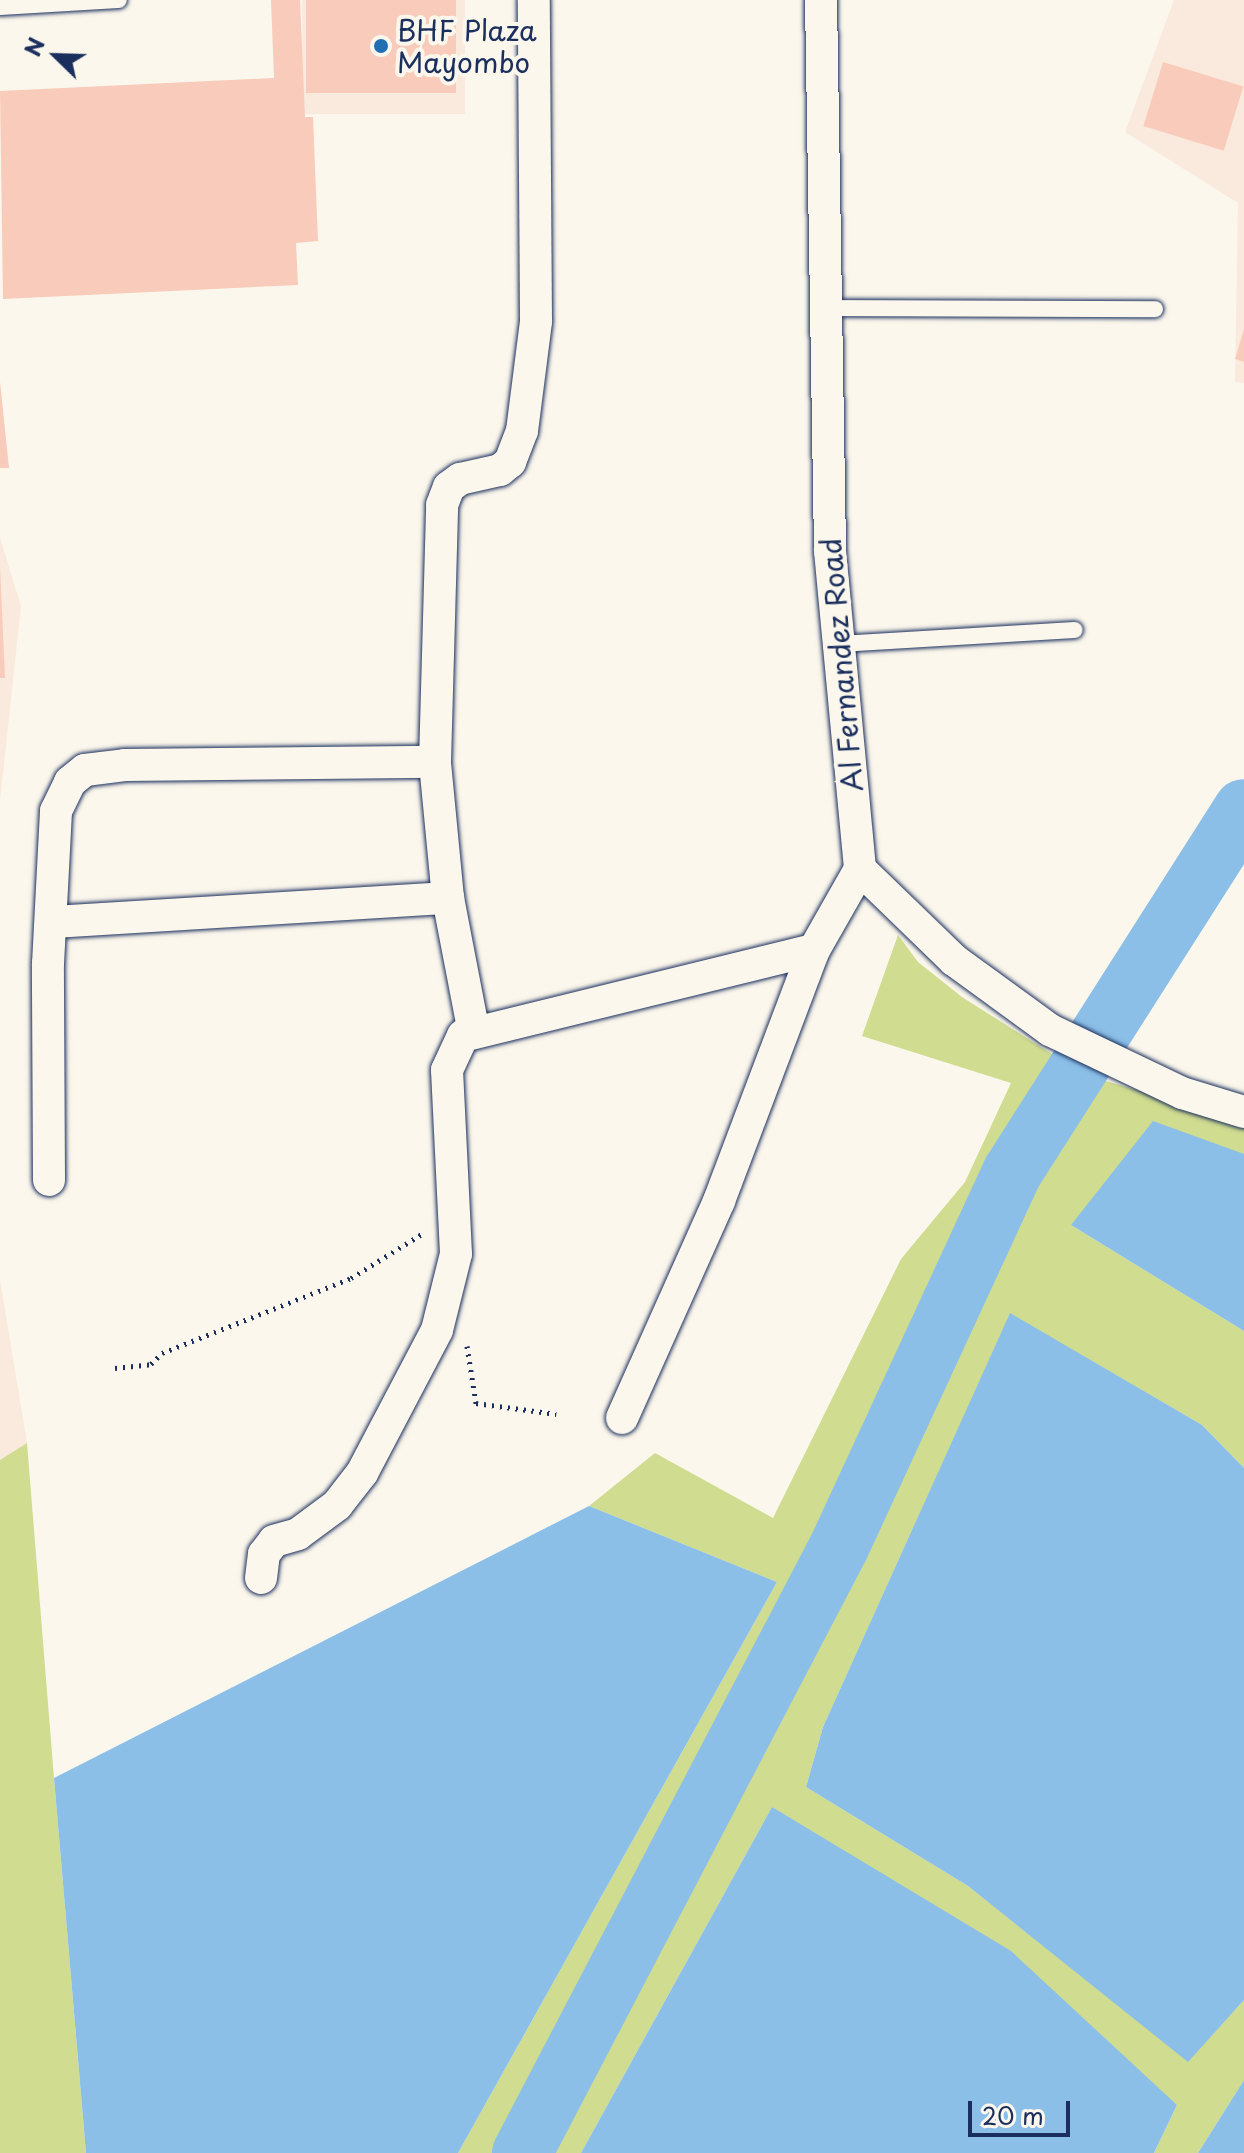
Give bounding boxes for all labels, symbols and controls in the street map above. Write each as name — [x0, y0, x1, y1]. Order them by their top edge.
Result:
place label: BHF Plaza Mayombo — [397, 13, 535, 79]
north arrow — [16, 16, 96, 96]
text: N — [15, 32, 52, 61]
marker: BHF Plaza Mayombo — [372, 37, 390, 55]
street label: Al Fernandez Road — [813, 536, 869, 794]
scale bar — [972, 2085, 1074, 2135]
text: 20 m — [982, 2097, 1044, 2133]

